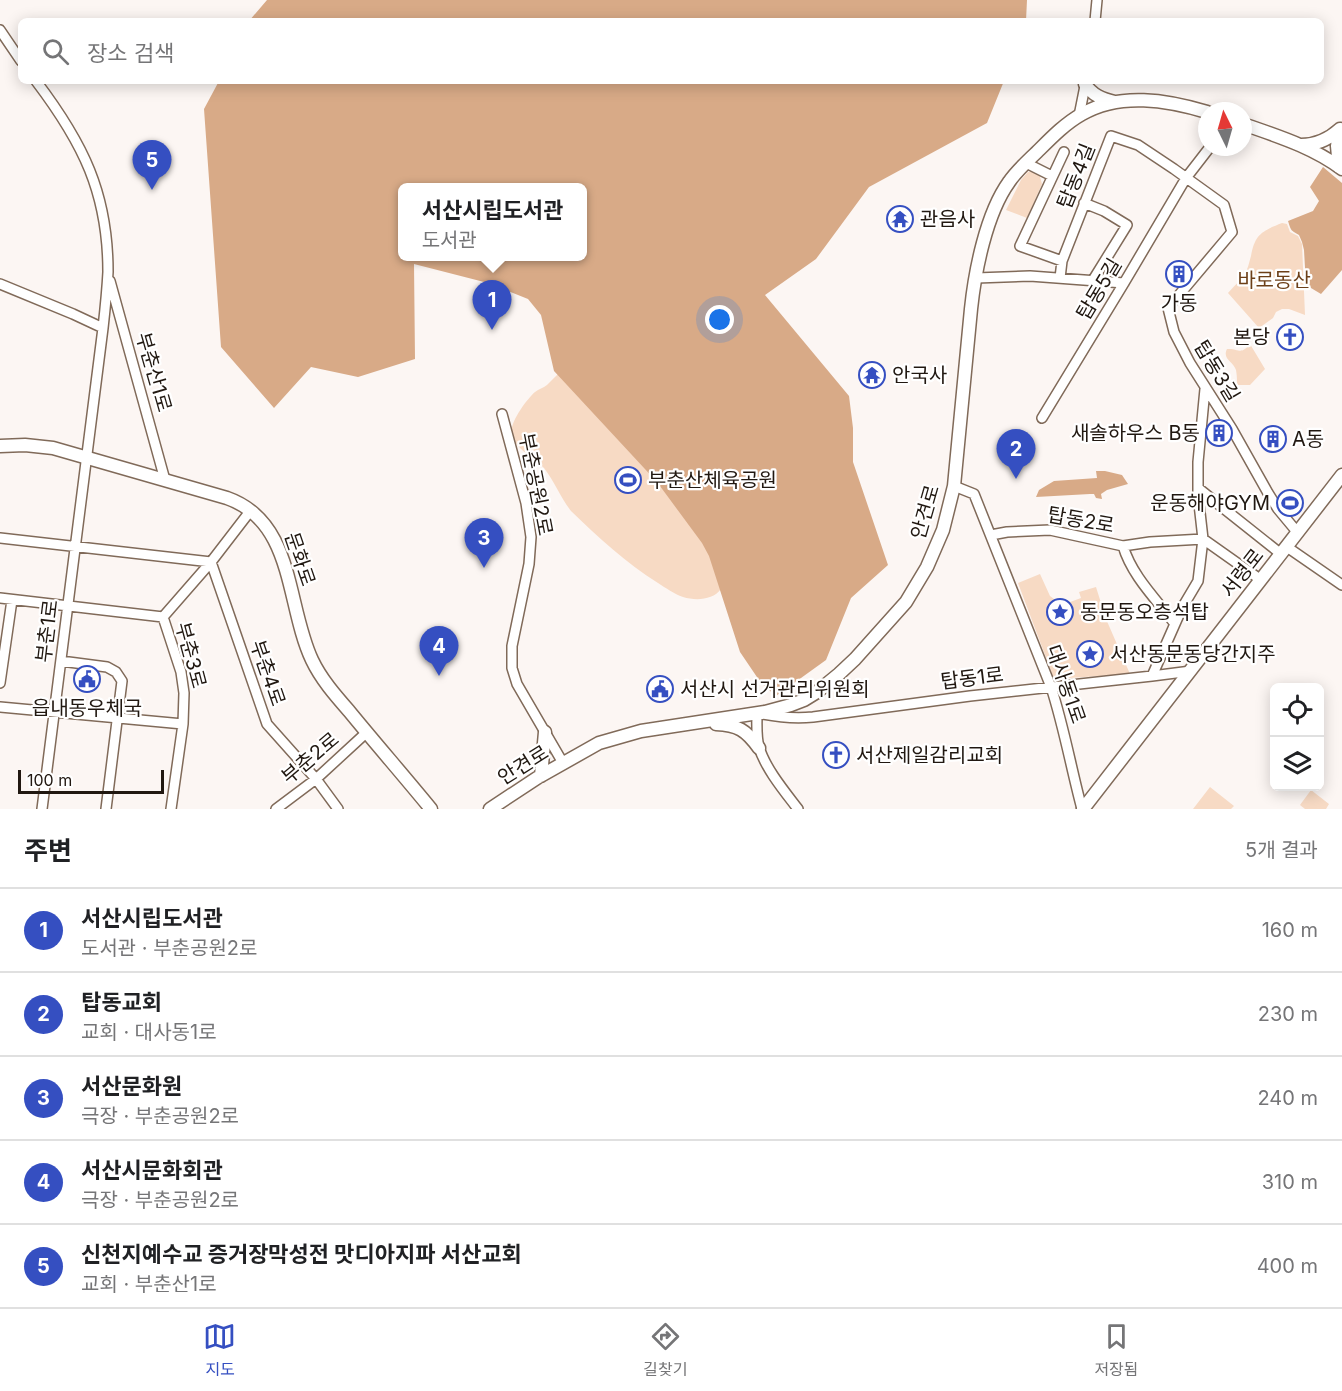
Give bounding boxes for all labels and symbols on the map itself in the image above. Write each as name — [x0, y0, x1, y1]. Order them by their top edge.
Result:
north arrow — [1198, 102, 1252, 156]
pin: 5 — [132, 140, 172, 190]
street label: 탑동4길 — [1052, 140, 1100, 212]
temple icon: 관음사 — [885, 204, 915, 234]
place label: 관음사 — [920, 207, 975, 231]
street label: 탑동5길 — [1071, 254, 1127, 324]
building icon: 가동 — [1164, 259, 1194, 289]
park label: 바로동산 — [1237, 268, 1311, 292]
pin: 1 — [472, 280, 512, 330]
place label: 가동 — [1161, 291, 1197, 315]
your location — [705, 305, 734, 334]
church icon: 본당 — [1275, 322, 1305, 352]
place label: 본당 — [1233, 325, 1270, 349]
street label: 부춘산1로 — [131, 329, 177, 415]
street label: 탑동3길 — [1189, 336, 1245, 406]
temple icon: 안국사 — [857, 360, 887, 390]
place label: 안국사 — [892, 363, 947, 387]
building icon: 새솔하우스 B동 — [1204, 418, 1234, 448]
place label: 새솔하우스 B동 — [1071, 421, 1200, 445]
building icon: A동 — [1258, 424, 1288, 454]
place label: A동 — [1292, 427, 1324, 451]
pin: 2 — [996, 430, 1036, 479]
street label: 부춘공원2로 — [514, 431, 558, 537]
sports icon: 부춘산체육공원 — [613, 465, 643, 495]
place label: 부춘산체육공원 — [648, 468, 777, 492]
street label: 안견로 — [906, 482, 944, 542]
sports icon: 운동해야GYM — [1275, 488, 1305, 518]
place label: 운동해야GYM — [1150, 491, 1270, 515]
street label: 탑동2로 — [1046, 502, 1116, 538]
pin: 3 — [464, 518, 504, 568]
street label: 문화로 — [280, 529, 320, 589]
street label: 서령로 — [1216, 544, 1268, 602]
place icon: 동문동오층석탑 — [1045, 597, 1075, 627]
street label: 부춘1로 — [31, 598, 63, 664]
place label: 동문동오층석탑 — [1080, 600, 1209, 624]
street label: 부춘3로 — [171, 619, 211, 691]
pin: 4 — [420, 626, 458, 676]
street label: 부춘4로 — [246, 637, 290, 709]
place icon: 서산동문동당간지주 — [1075, 639, 1105, 669]
street label: 대사동1로 — [1041, 641, 1091, 727]
place label: 서산동문동당간지주 — [1110, 642, 1276, 666]
street label: 탑동1로 — [939, 662, 1005, 694]
public building icon: 읍내동우체국 — [72, 664, 102, 694]
public building icon: 서산시 선거관리위원회 — [645, 674, 675, 704]
place label: 서산시 선거관리위원회 — [680, 677, 870, 701]
place label: 읍내동우체국 — [32, 696, 142, 720]
street label: 부춘2로 — [276, 727, 344, 789]
street label: 안견로 — [493, 740, 553, 790]
church icon: 서산제일감리교회 — [821, 740, 851, 770]
place label: 서산제일감리교회 — [856, 743, 1003, 767]
scale bar — [18, 767, 164, 794]

